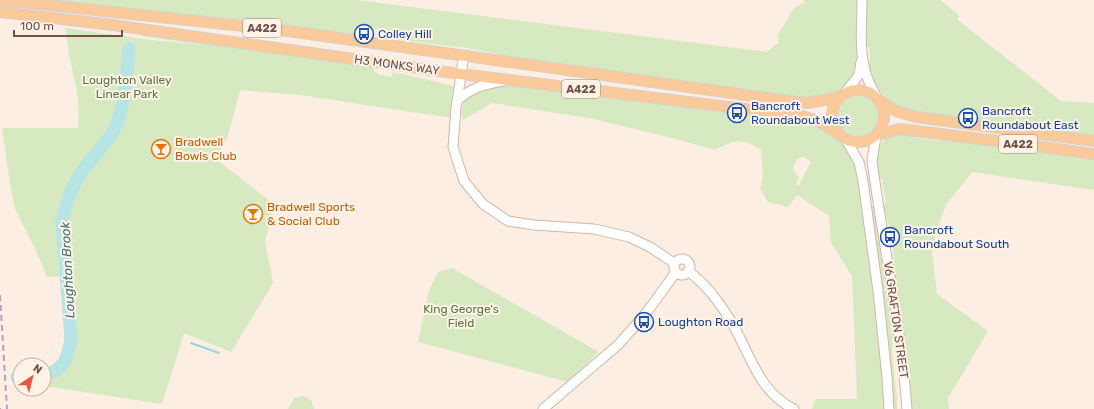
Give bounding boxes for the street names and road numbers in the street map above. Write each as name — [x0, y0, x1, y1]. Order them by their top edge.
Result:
road number: A422 — [243, 19, 281, 37]
street label: H3 MONKS WAY — [353, 52, 441, 78]
road number: A422 — [562, 80, 600, 98]
road number: A422 — [999, 135, 1037, 153]
street label: V6 GRAFTON STREET — [881, 260, 911, 380]

